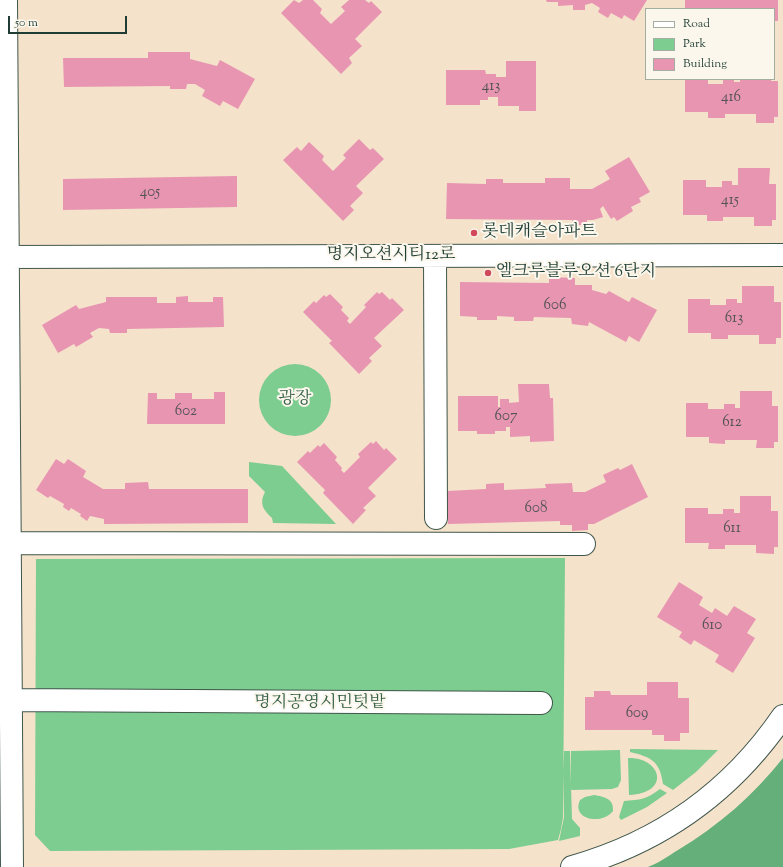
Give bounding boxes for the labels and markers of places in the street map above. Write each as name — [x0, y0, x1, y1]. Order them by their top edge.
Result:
place label: 롯데캐슬아파트 — [482, 223, 597, 243]
marker: 롯데캐슬아파트 — [469, 228, 479, 238]
place label: 엘크루블루오션 6단지 — [496, 263, 656, 283]
marker: 엘크루블루오션 6단지 — [483, 268, 493, 278]

